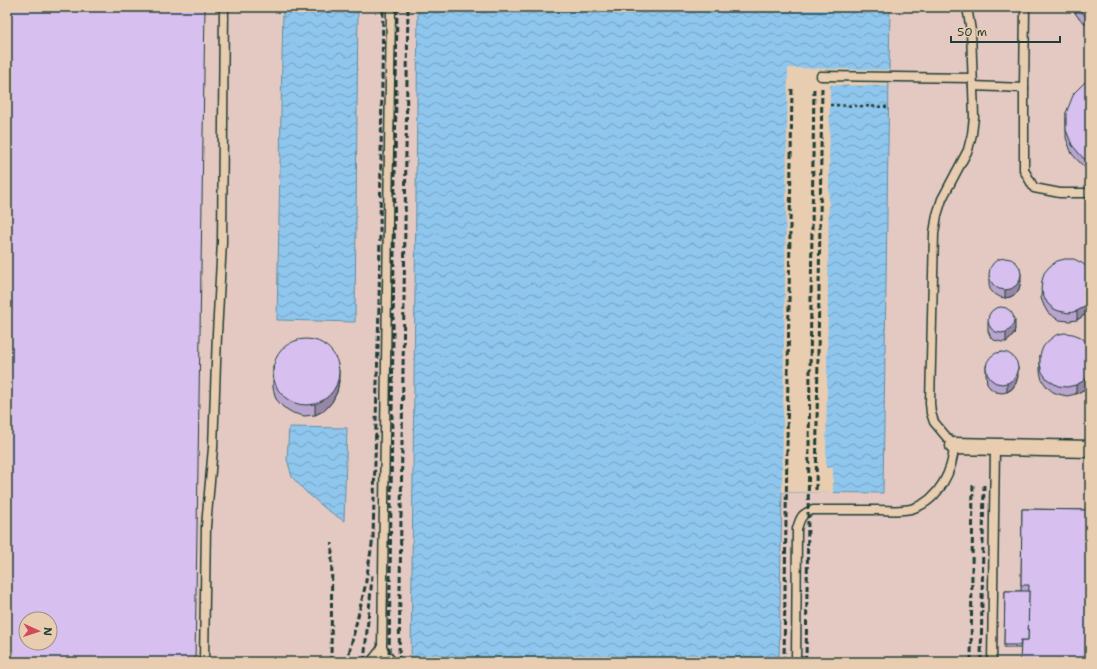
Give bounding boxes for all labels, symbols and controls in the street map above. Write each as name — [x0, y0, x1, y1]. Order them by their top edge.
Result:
scale bar — [951, 18, 1060, 44]
text: 50 m — [957, 24, 987, 40]
north arrow — [18, 611, 58, 651]
text: N — [40, 627, 55, 637]

